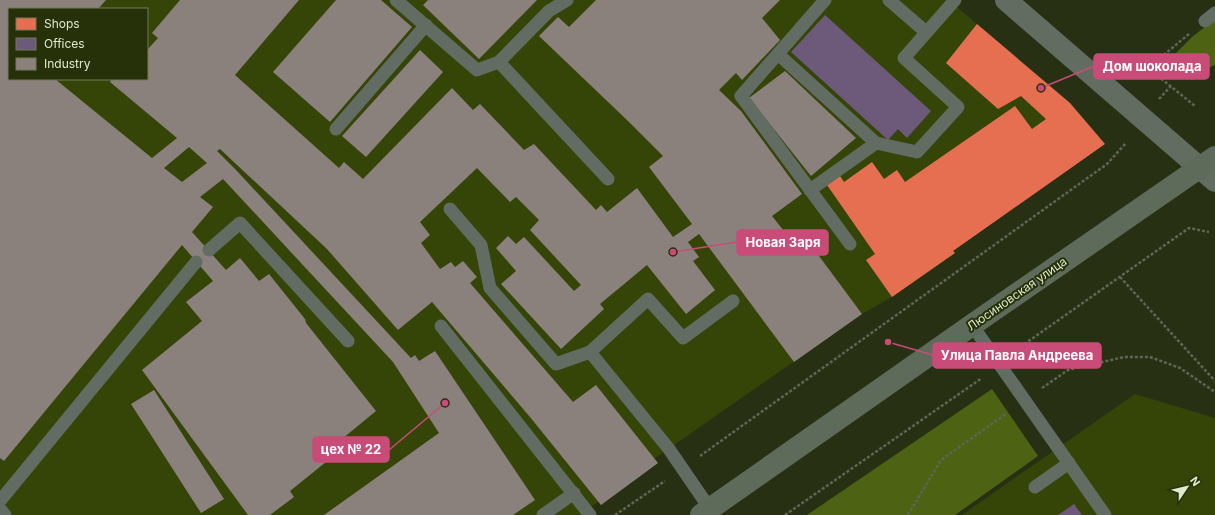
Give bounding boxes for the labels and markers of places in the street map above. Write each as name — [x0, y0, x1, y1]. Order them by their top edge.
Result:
callout: Дом шоколада — [1094, 54, 1209, 79]
callout: Новая Заря — [737, 230, 828, 255]
callout: Улица Павла Андреева — [933, 343, 1101, 368]
callout: цех № 22 — [313, 437, 389, 462]

